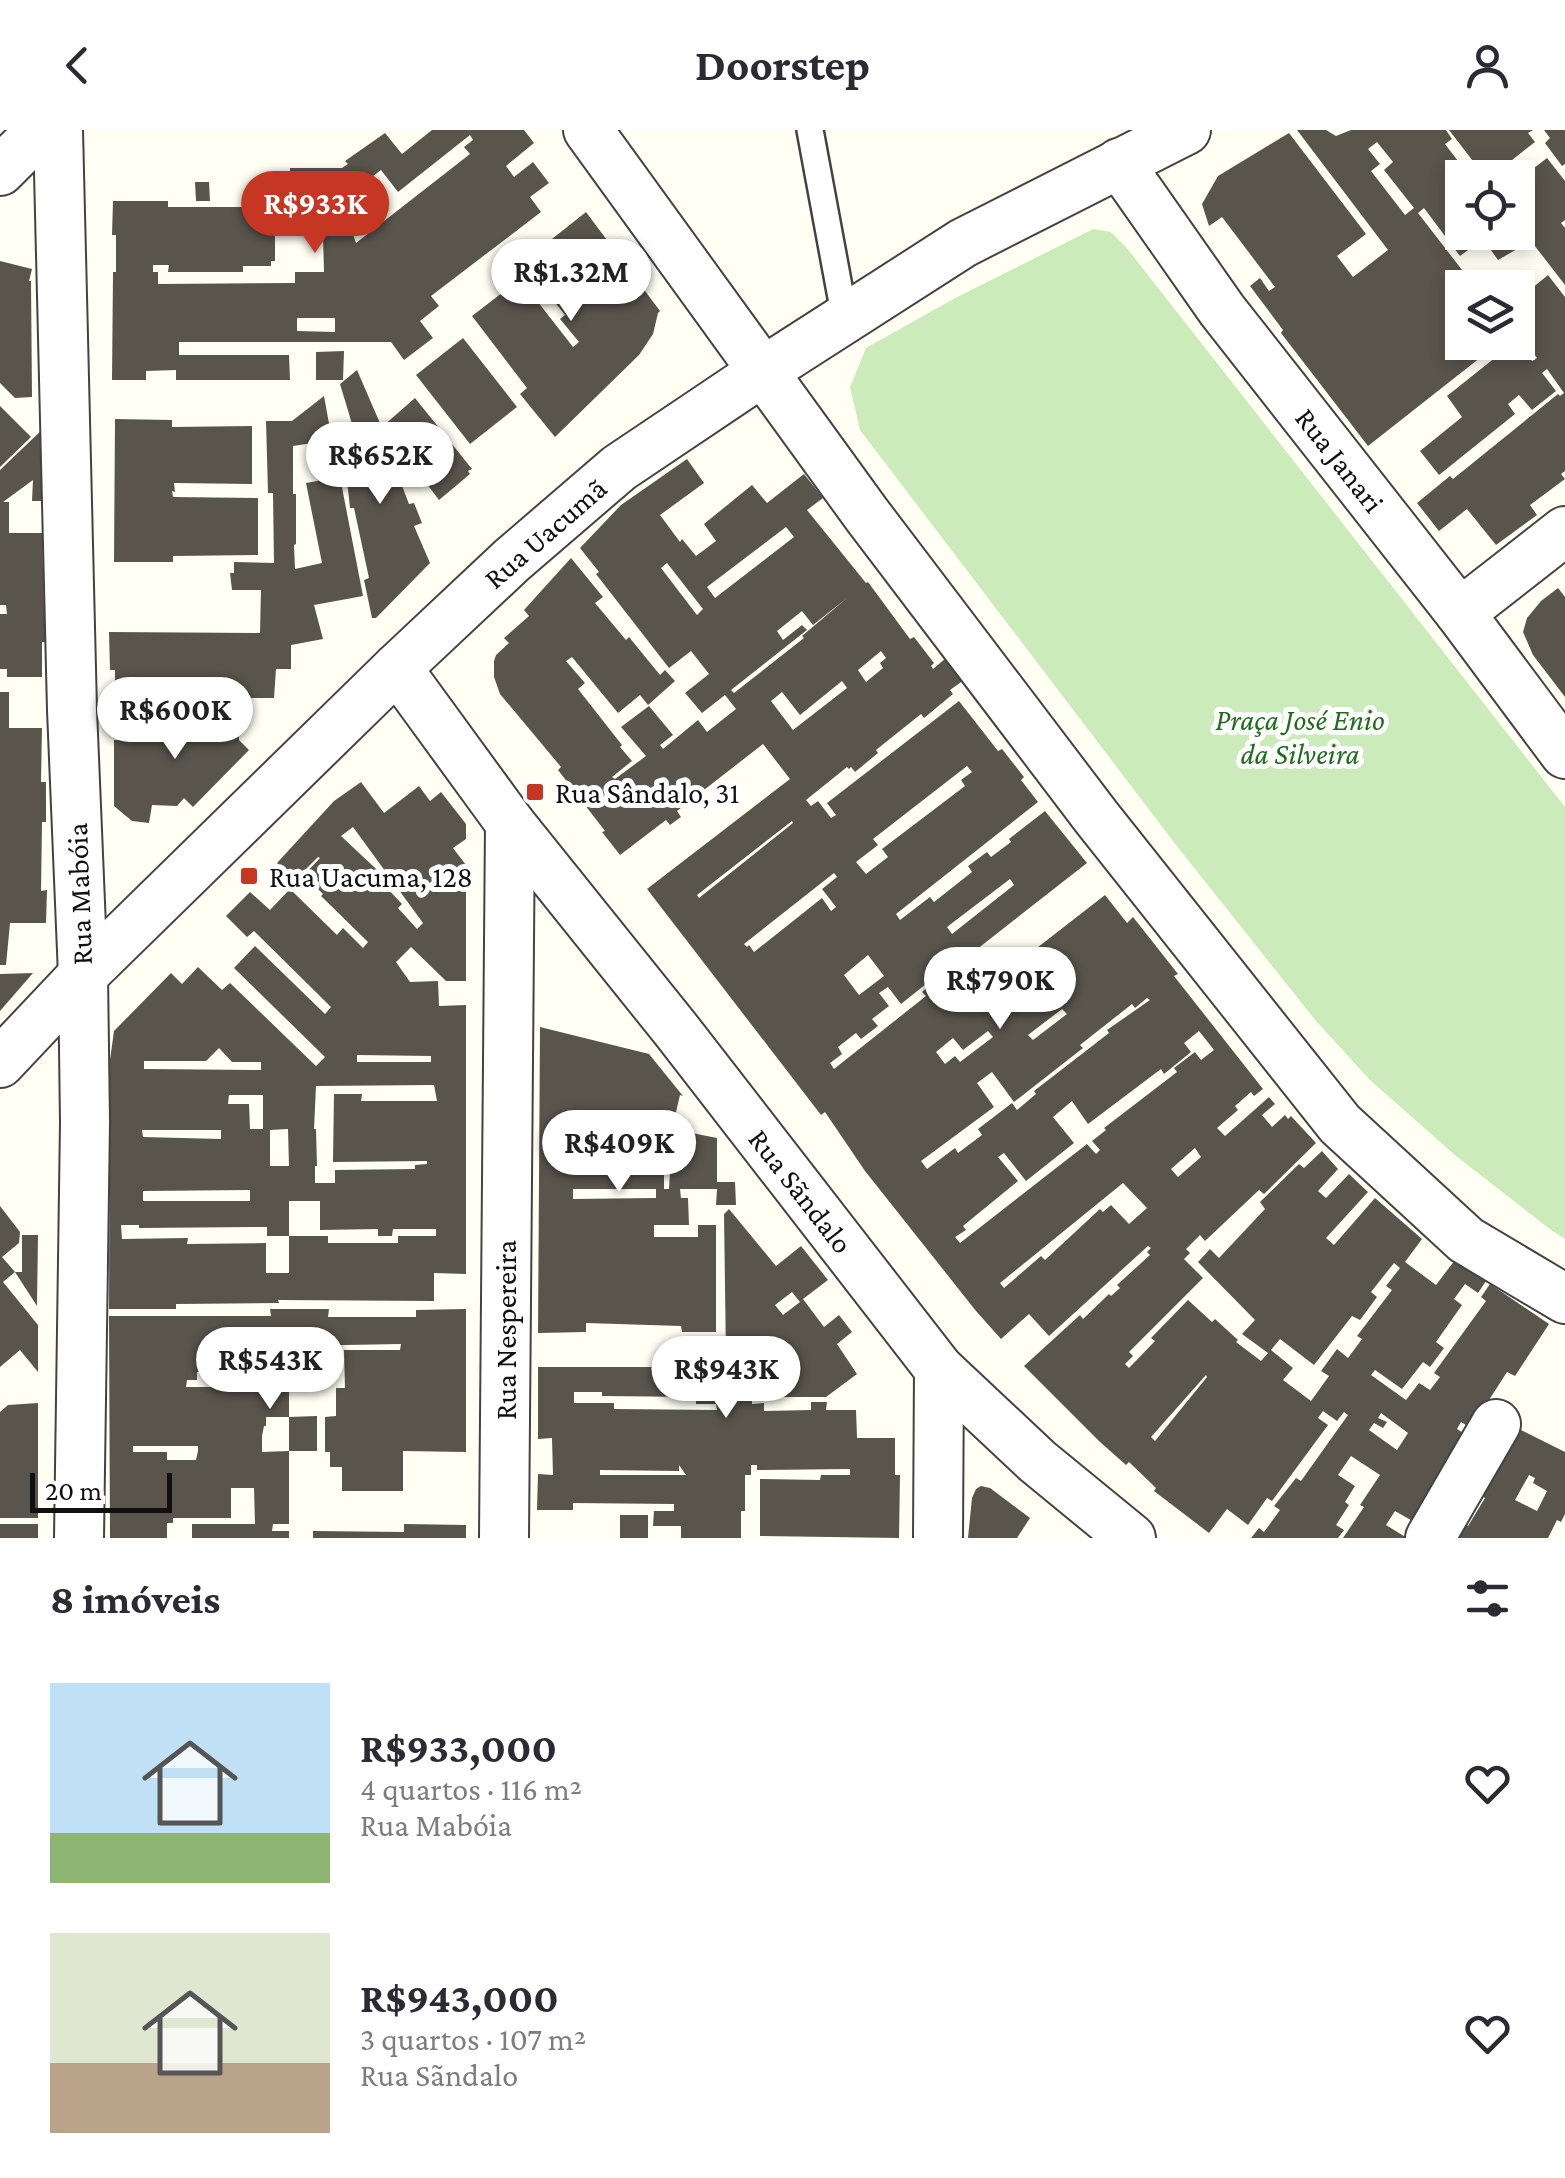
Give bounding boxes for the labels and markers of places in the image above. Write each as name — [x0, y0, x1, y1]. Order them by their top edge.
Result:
pin: R$933K — [234, 171, 396, 256]
pin: R$1.32M — [479, 239, 663, 324]
pin: R$652K — [299, 422, 461, 507]
pin: R$600K — [94, 677, 256, 762]
place label: Rua Sândalo, 31 — [555, 776, 739, 809]
marker: Rua Sândalo, 31 — [524, 781, 546, 803]
place label: Rua Uacuma, 128 — [269, 860, 473, 893]
marker: Rua Uacuma, 128 — [238, 865, 260, 887]
pin: R$790K — [919, 947, 1081, 1032]
pin: R$409K — [538, 1110, 700, 1195]
pin: R$543K — [189, 1327, 351, 1412]
pin: R$943K — [645, 1336, 807, 1421]

